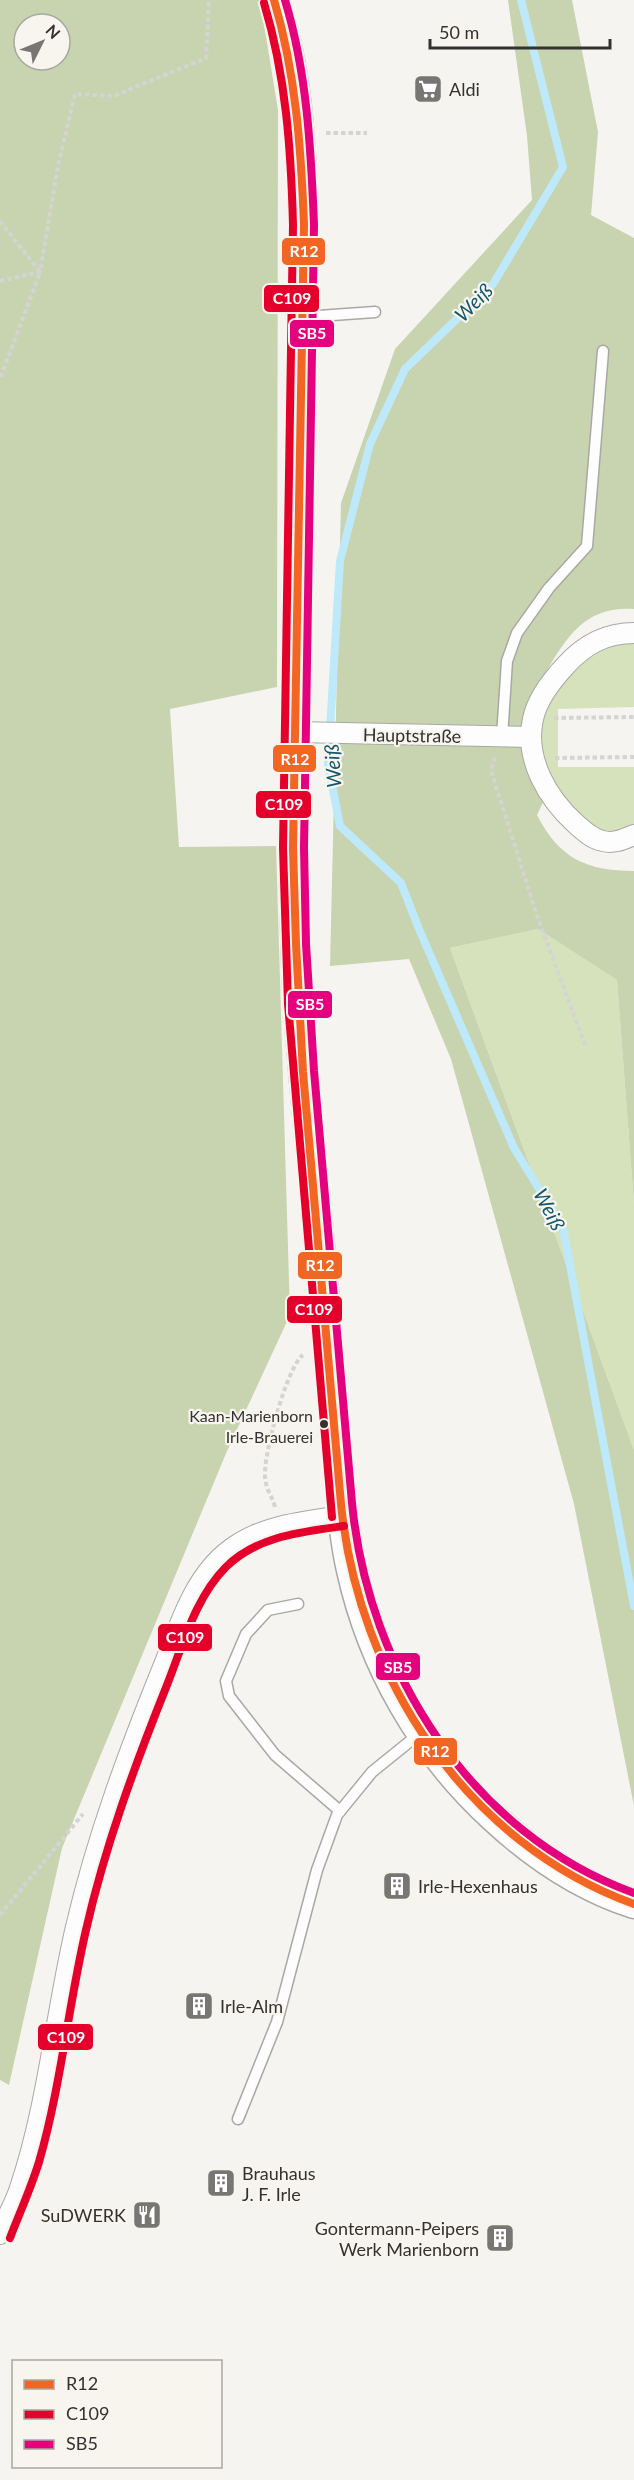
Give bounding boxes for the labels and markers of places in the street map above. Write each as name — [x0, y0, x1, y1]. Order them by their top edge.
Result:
supermarket icon: Aldi — [412, 73, 444, 105]
place label: Aldi — [449, 78, 480, 100]
place label: Kaan-Marienborn Irle-Brauerei — [189, 1406, 313, 1446]
marker: Kaan-Marienborn Irle-Brauerei — [318, 1418, 330, 1430]
building icon: Irle-Hexenhaus — [381, 1870, 413, 1902]
place label: Irle-Hexenhaus — [418, 1875, 538, 1897]
building icon: Irle-Alm — [183, 1990, 215, 2022]
place label: Irle-Alm — [220, 1995, 283, 2017]
place label: Brauhaus J. F. Irle — [242, 2162, 316, 2205]
building icon: Brauhaus J. F. Irle — [205, 2167, 237, 2199]
restaurant icon: SuDWERK — [131, 2199, 163, 2231]
place label: SuDWERK — [41, 2204, 126, 2226]
place label: Gontermann-Peipers Werk Marienborn — [315, 2217, 479, 2260]
building icon: Gontermann-Peipers Werk Marienborn — [484, 2222, 516, 2254]

